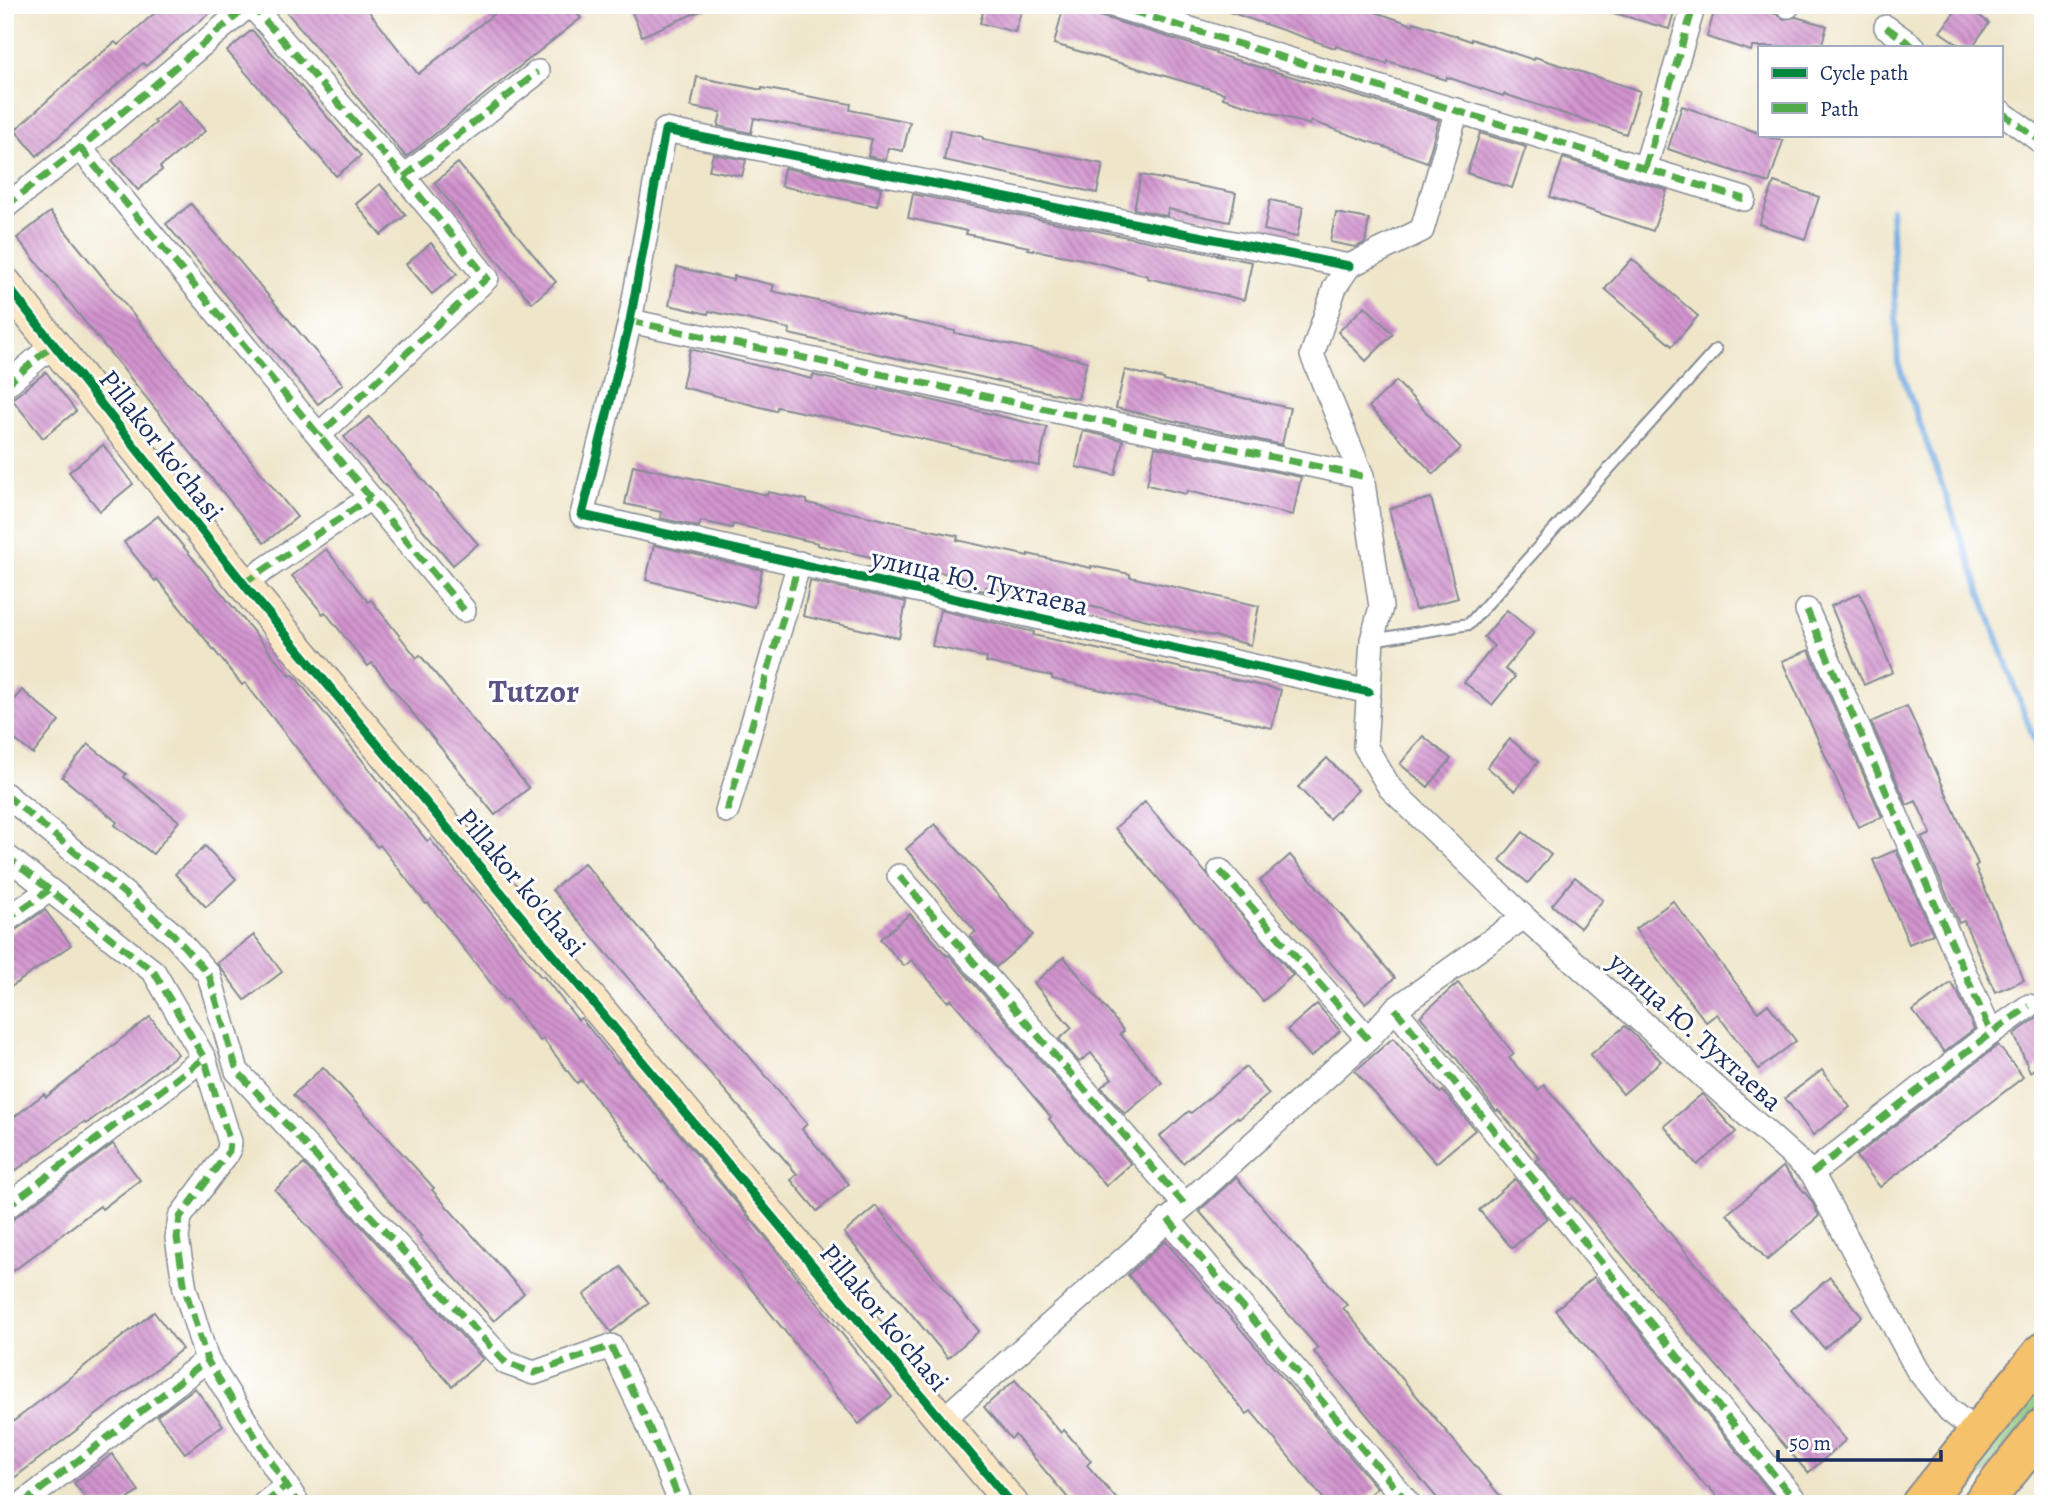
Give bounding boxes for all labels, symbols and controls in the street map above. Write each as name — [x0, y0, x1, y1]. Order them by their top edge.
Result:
legend — [1758, 46, 2002, 136]
text: Cycle path — [1820, 59, 1909, 87]
text: Path — [1820, 95, 1859, 123]
street label: Pillakor ko'chasi — [90, 362, 232, 529]
street label: улица Ю. Тухтаева — [866, 538, 1092, 625]
district label: Tutzor — [489, 669, 579, 713]
street label: Pillakor ko'chasi — [448, 800, 595, 965]
street label: улица Ю. Тухтаева — [1599, 943, 1791, 1120]
street label: Pillakor ko'chasi — [811, 1235, 958, 1400]
scale bar — [1778, 1418, 1941, 1462]
text: 50 m — [1789, 1429, 1831, 1457]

